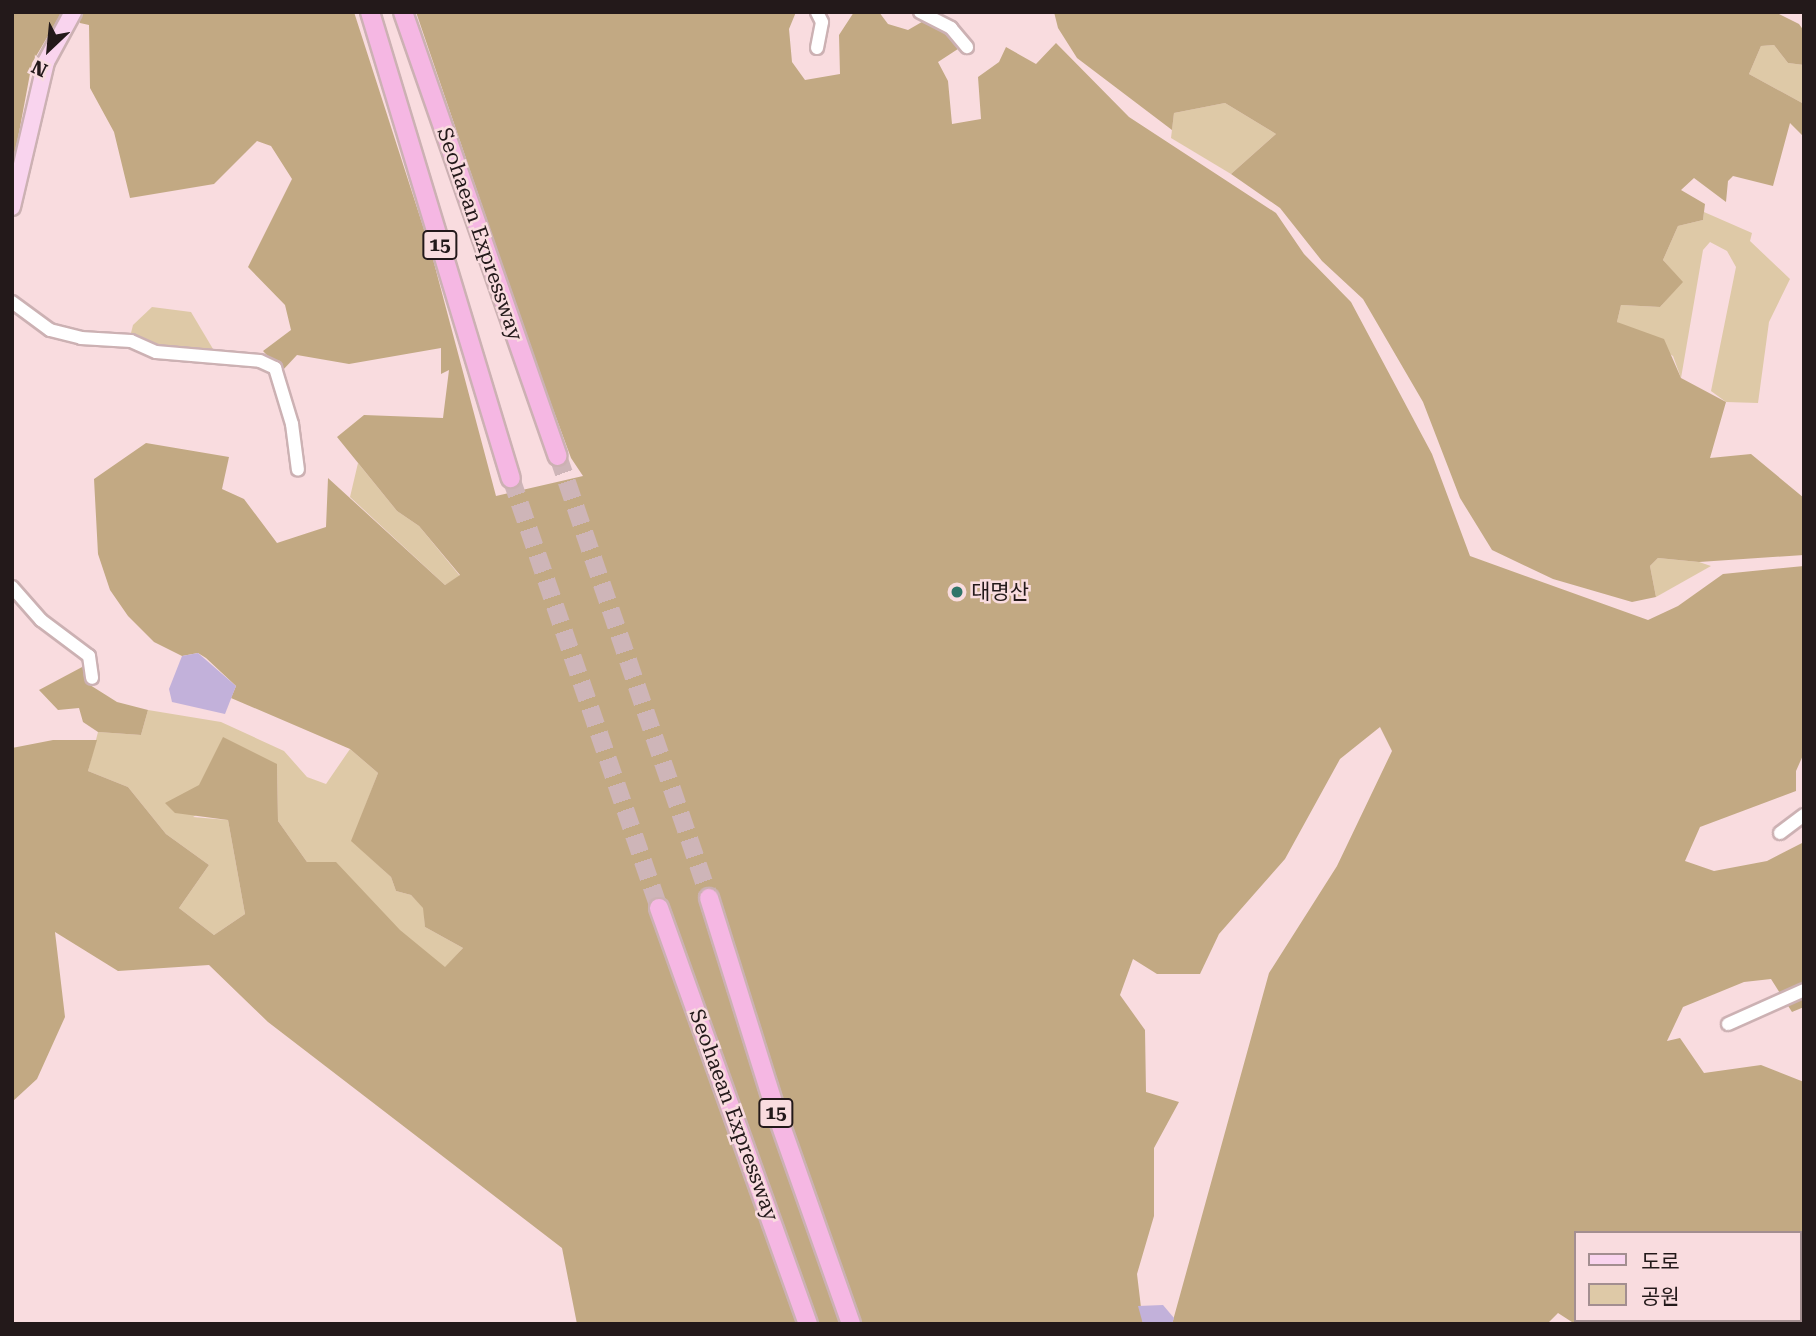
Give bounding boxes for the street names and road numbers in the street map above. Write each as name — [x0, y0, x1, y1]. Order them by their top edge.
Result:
street label: Seohaean Expressway — [432, 124, 528, 344]
road number: 15 — [421, 230, 459, 260]
street label: Seohaean Expressway — [684, 1006, 784, 1224]
road number: 15 — [757, 1098, 795, 1128]

